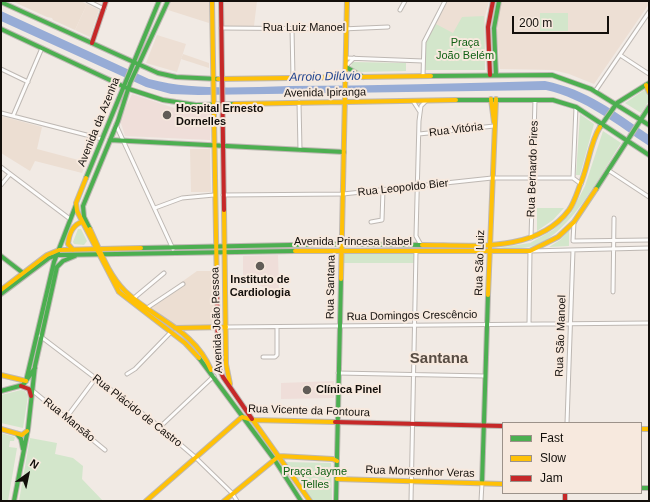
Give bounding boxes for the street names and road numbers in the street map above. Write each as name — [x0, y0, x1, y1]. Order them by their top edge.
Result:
street label: Rua Luiz Manoel — [263, 21, 345, 35]
street label: Avenida da Azenha — [75, 75, 123, 169]
street label: Avenida Ipiranga — [284, 86, 366, 100]
street label: Rua Vitória — [428, 120, 484, 140]
street label: Rua Bernardo Pires — [525, 120, 541, 218]
street label: Rua Leopoldo Bier — [357, 177, 449, 199]
street label: Rua São Luiz — [472, 230, 488, 296]
street label: Avenida Princesa Isabel — [294, 235, 412, 249]
street label: Rua Santana — [324, 255, 338, 319]
street label: Avenida João Pessoa — [209, 267, 225, 373]
street label: Rua São Manoel — [553, 295, 569, 377]
street label: Rua Domingos Crescêncio — [346, 308, 478, 324]
street label: Rua Plácido de Castro — [90, 372, 184, 450]
street label: Rua Mansão — [41, 395, 97, 445]
street label: Rua Vicente da Fontoura — [248, 402, 370, 420]
street label: Rua Monsenhor Veras — [365, 463, 475, 481]

